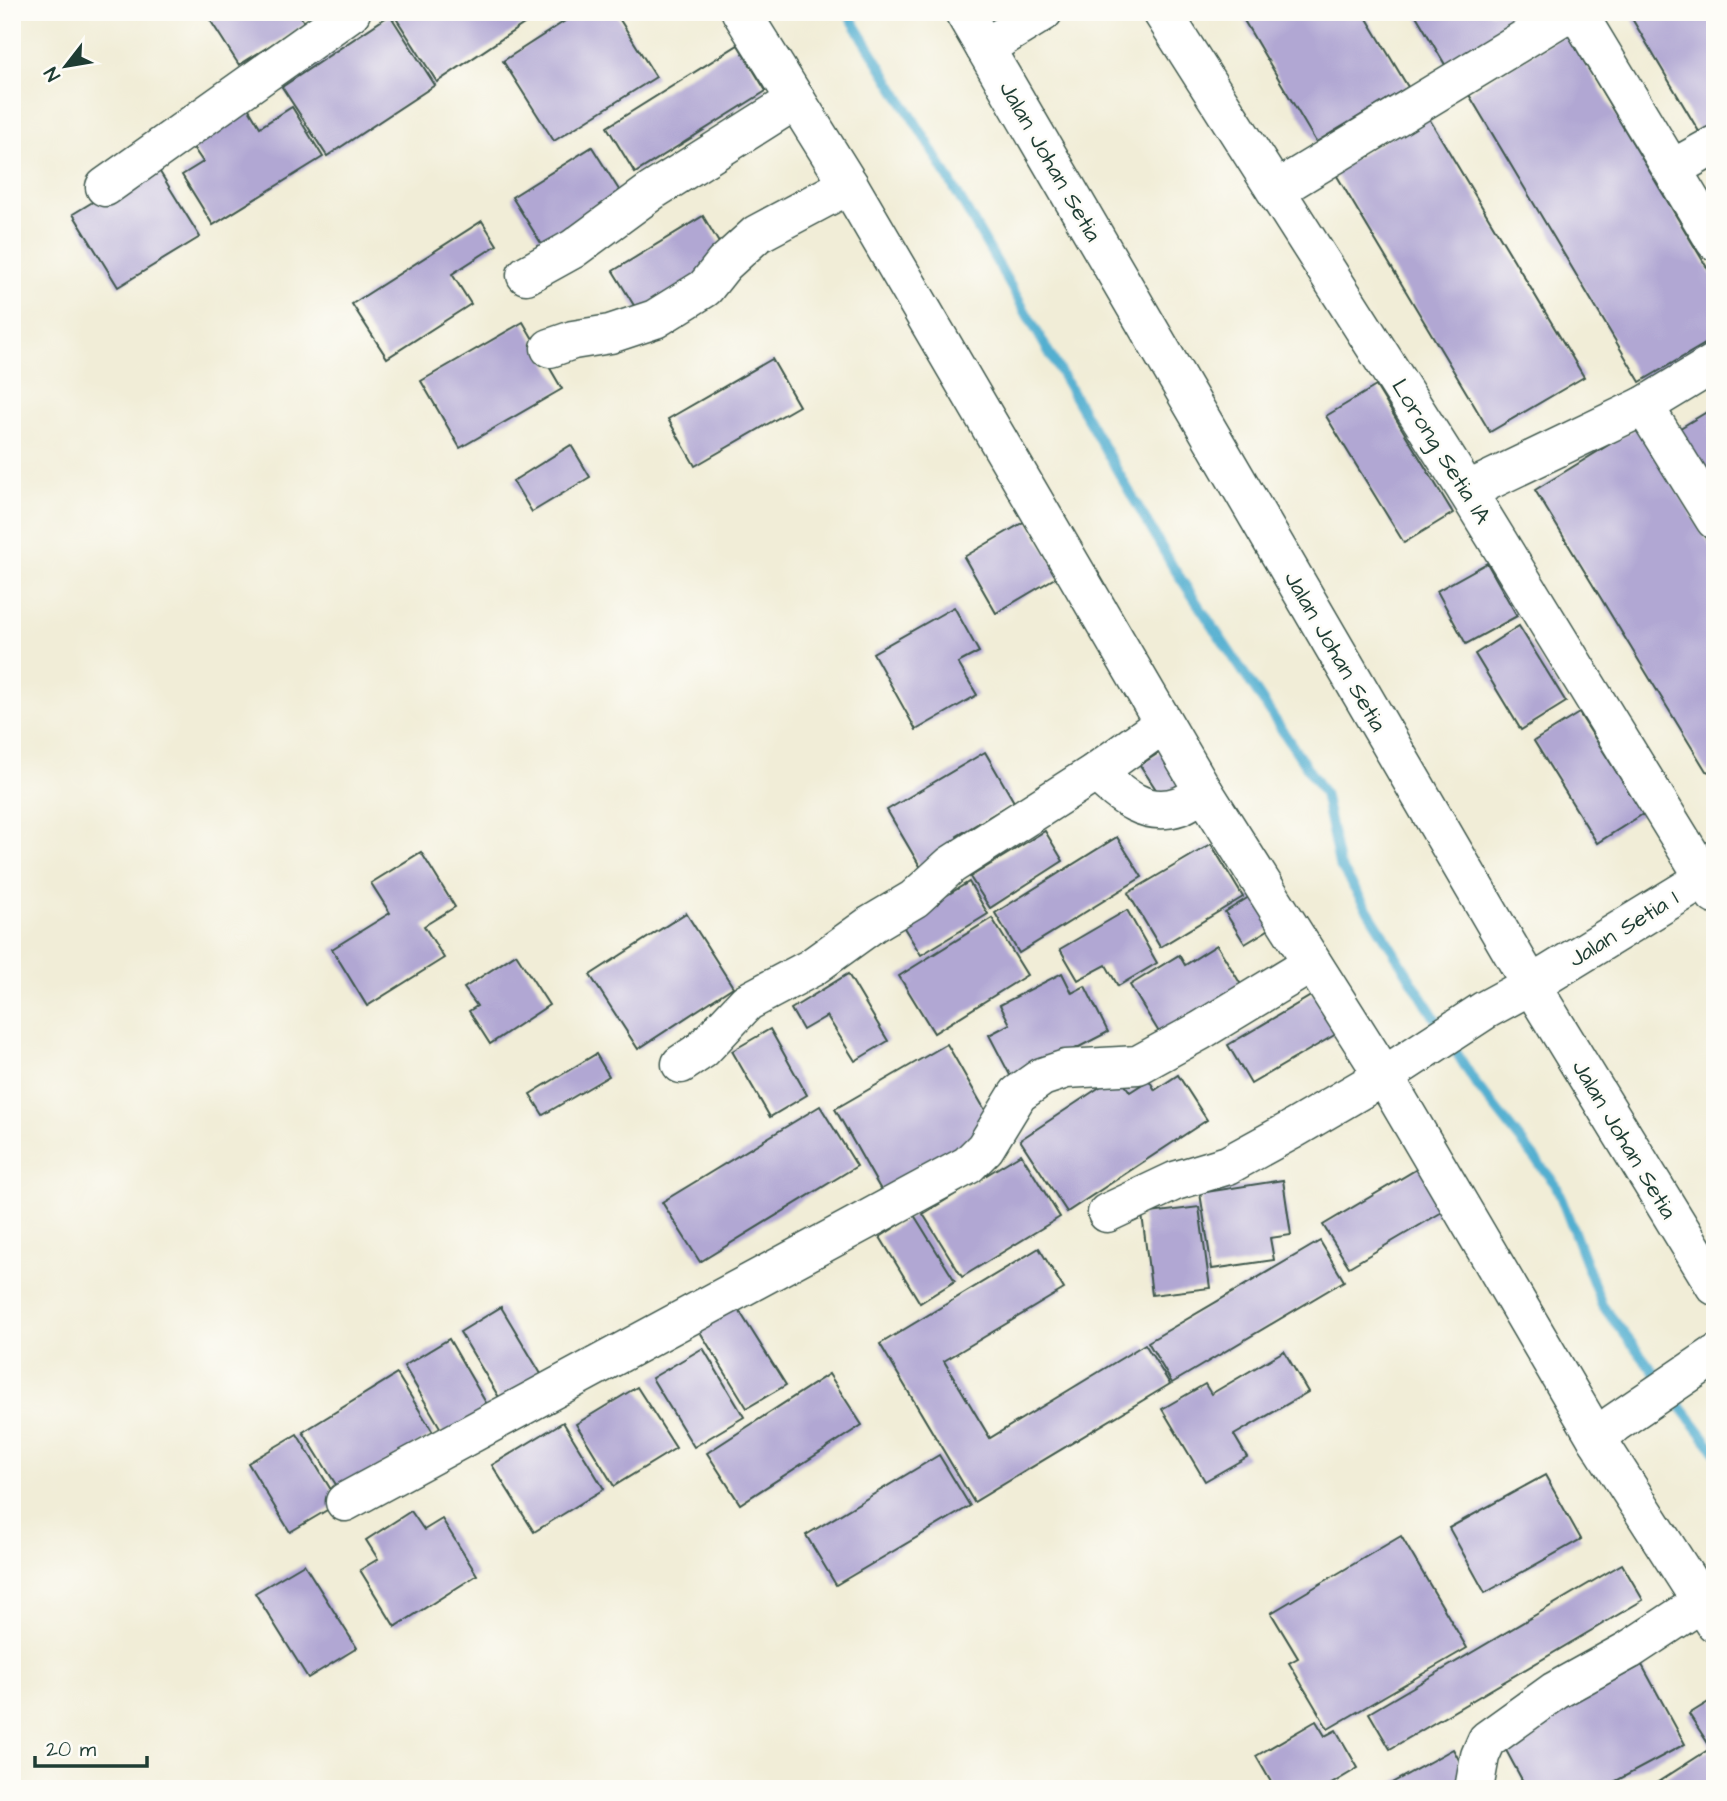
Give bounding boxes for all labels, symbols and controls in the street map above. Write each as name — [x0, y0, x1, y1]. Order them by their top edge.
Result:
north arrow — [32, 32, 102, 102]
text: N — [38, 62, 67, 86]
street label: Jalan Johan Setia — [991, 75, 1109, 248]
street label: Lorong Setia 1A — [1383, 373, 1499, 531]
street label: Jalan Johan Setia — [1276, 565, 1394, 738]
street label: Jalan Setia 1 — [1563, 882, 1685, 975]
street label: Jalan Johan Setia — [1564, 1054, 1684, 1225]
scale bar — [35, 1724, 147, 1768]
text: 20 m — [46, 1735, 97, 1764]

